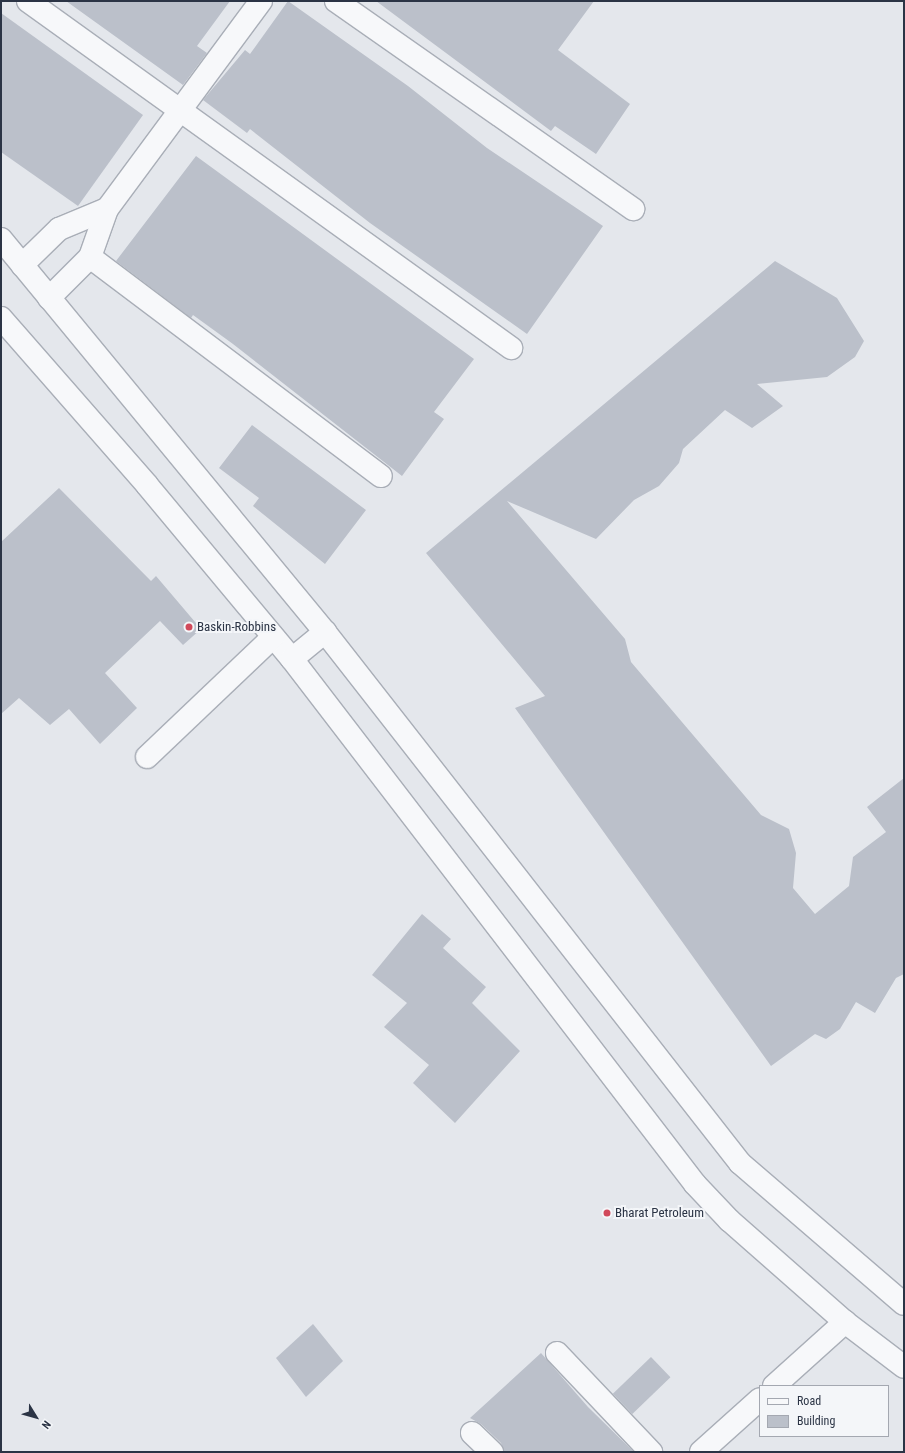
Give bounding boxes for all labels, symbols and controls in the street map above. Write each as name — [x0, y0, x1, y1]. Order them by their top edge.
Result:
place label: Baskin-Robbins — [197, 619, 276, 635]
marker: Baskin-Robbins — [184, 622, 194, 632]
place label: Bharat Petroleum — [615, 1205, 704, 1221]
marker: Bharat Petroleum — [602, 1208, 612, 1218]
legend — [759, 1385, 889, 1437]
text: Road — [797, 1394, 821, 1408]
north arrow — [16, 1397, 56, 1437]
text: Building — [797, 1414, 835, 1428]
text: N — [39, 1418, 53, 1431]

